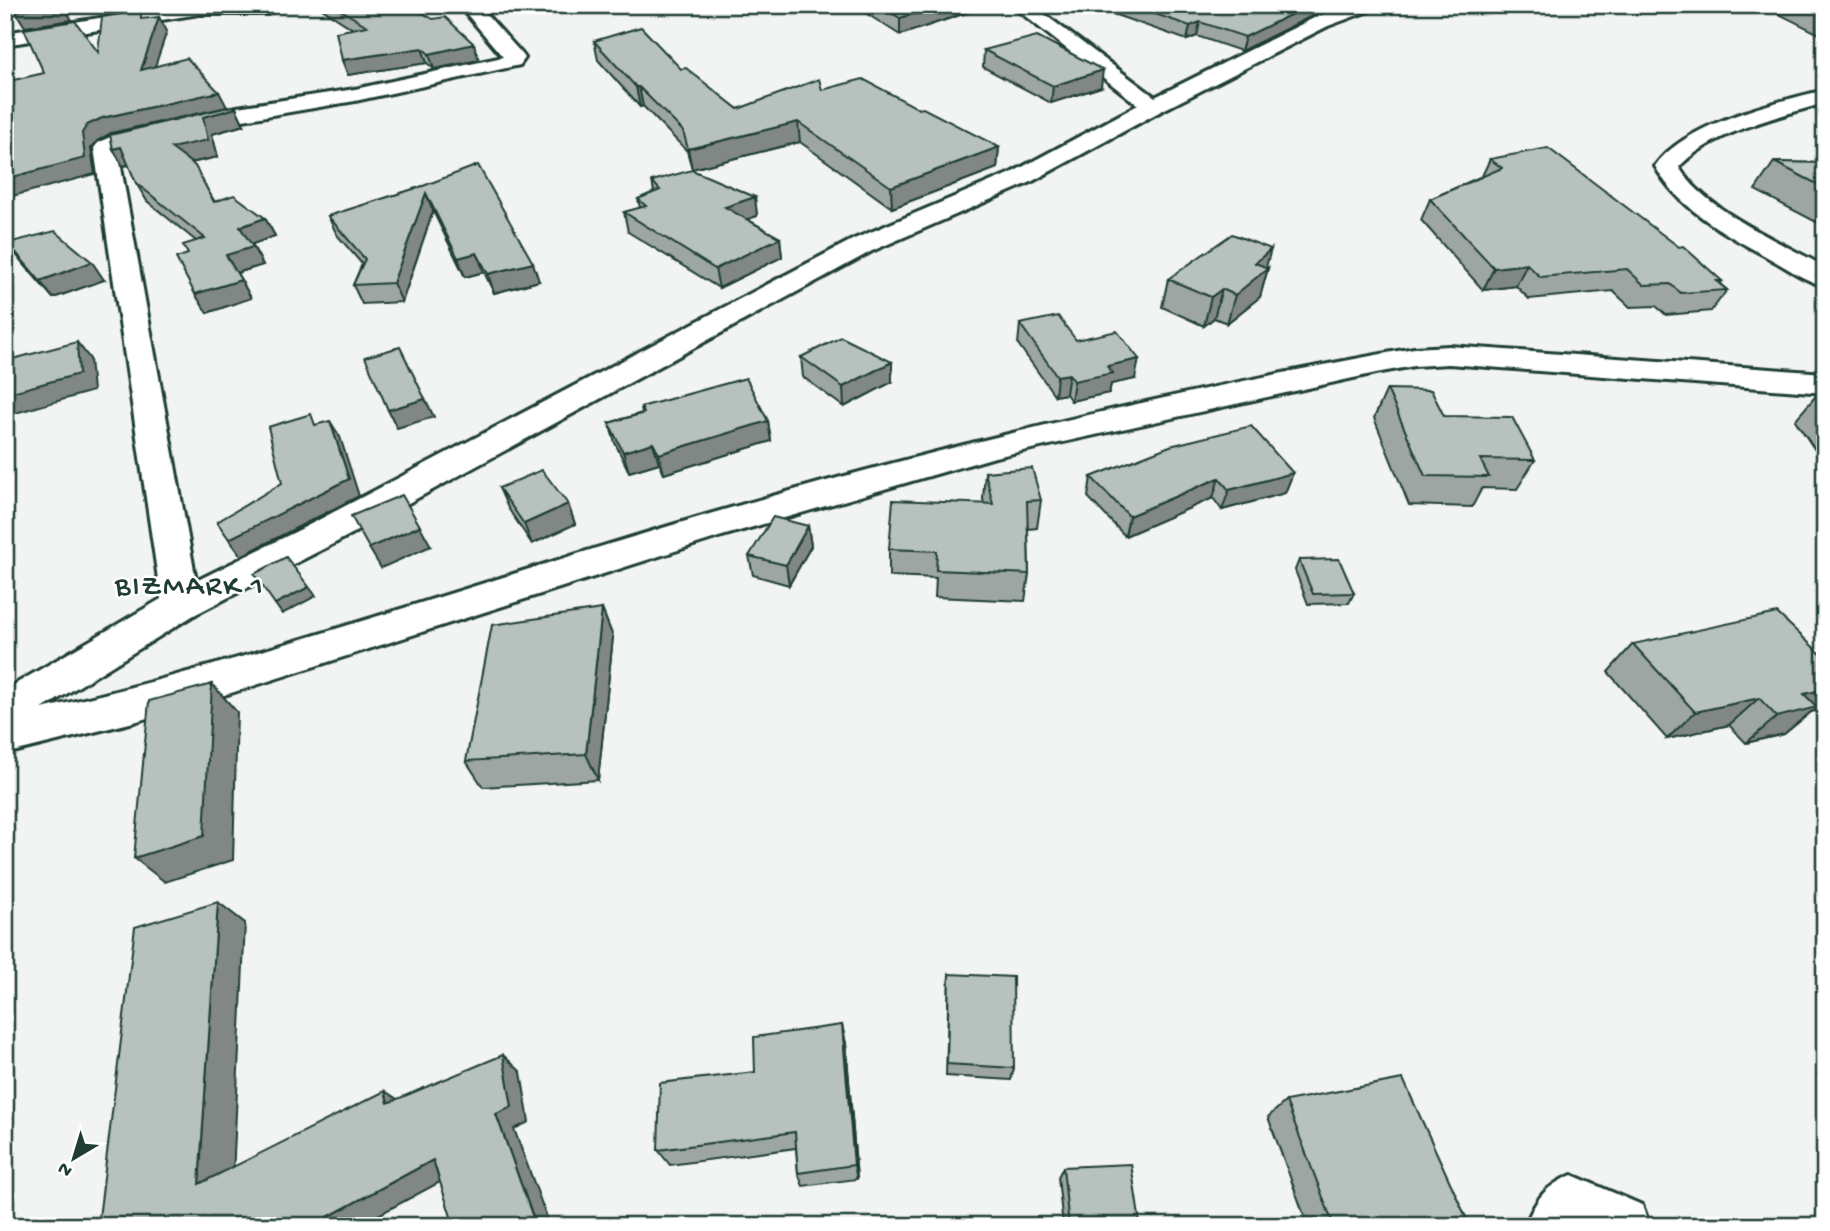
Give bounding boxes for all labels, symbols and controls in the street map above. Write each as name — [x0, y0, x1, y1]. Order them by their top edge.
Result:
district label: BIZMARK 1 — [114, 571, 265, 606]
north arrow — [38, 1122, 108, 1192]
text: N — [54, 1156, 78, 1182]

